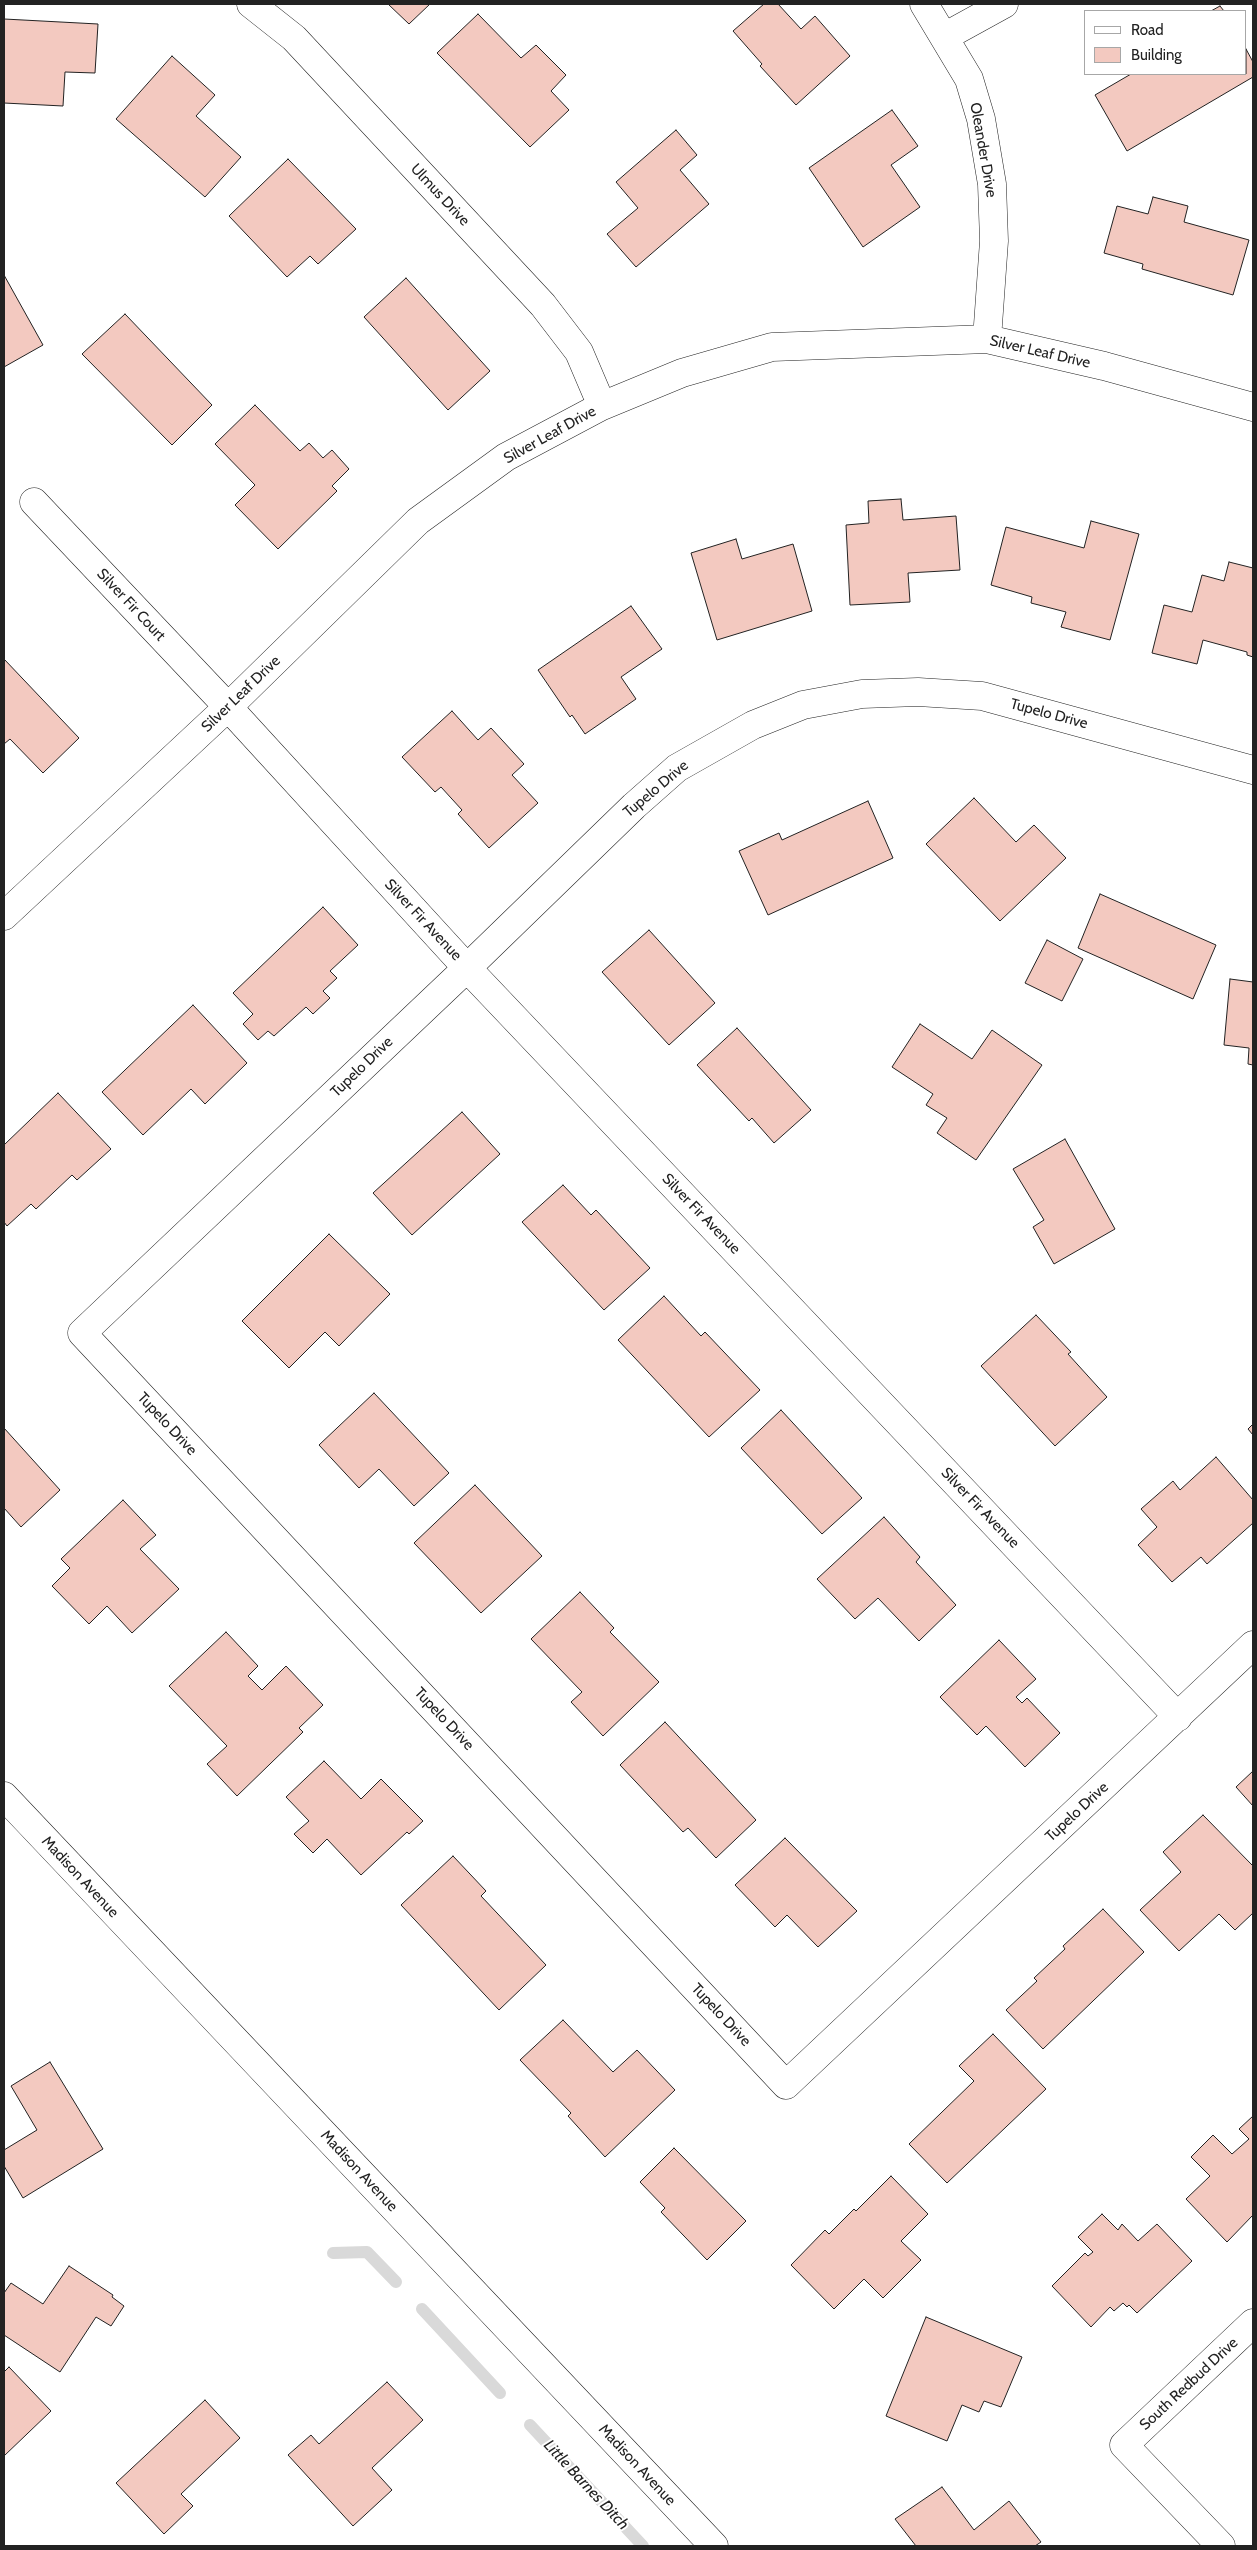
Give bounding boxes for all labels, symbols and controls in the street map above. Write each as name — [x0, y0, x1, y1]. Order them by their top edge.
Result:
legend — [1084, 10, 1247, 75]
text: Road — [1131, 21, 1164, 39]
text: Building — [1131, 46, 1182, 64]
street label: Oleander Drive — [966, 101, 1000, 199]
street label: Ulmus Drive — [407, 160, 473, 230]
street label: Silver Leaf Drive — [988, 332, 1092, 372]
street label: Silver Leaf Drive — [501, 402, 599, 468]
street label: Silver Fir Court — [93, 565, 169, 645]
street label: Silver Leaf Drive — [198, 652, 284, 736]
street label: Tupelo Drive — [1008, 695, 1090, 733]
street label: Tupelo Drive — [620, 757, 692, 821]
street label: Silver Fir Avenue — [381, 875, 465, 965]
street label: Tupelo Drive — [327, 1033, 397, 1101]
street label: Silver Fir Avenue — [658, 1170, 744, 1258]
street label: Tupelo Drive — [133, 1389, 201, 1459]
street label: Silver Fir Avenue — [937, 1464, 1023, 1552]
street label: Tupelo Drive — [410, 1684, 478, 1754]
street label: Tupelo Drive — [1042, 1778, 1112, 1846]
street label: Madison Avenue — [38, 1833, 122, 1921]
street label: Tupelo Drive — [687, 1980, 755, 2050]
street label: Madison Avenue — [317, 2127, 401, 2215]
street label: South Redbud Drive — [1136, 2334, 1242, 2434]
street label: Madison Avenue — [595, 2421, 679, 2509]
water label: Little Barnes Ditch — [539, 2436, 633, 2534]

